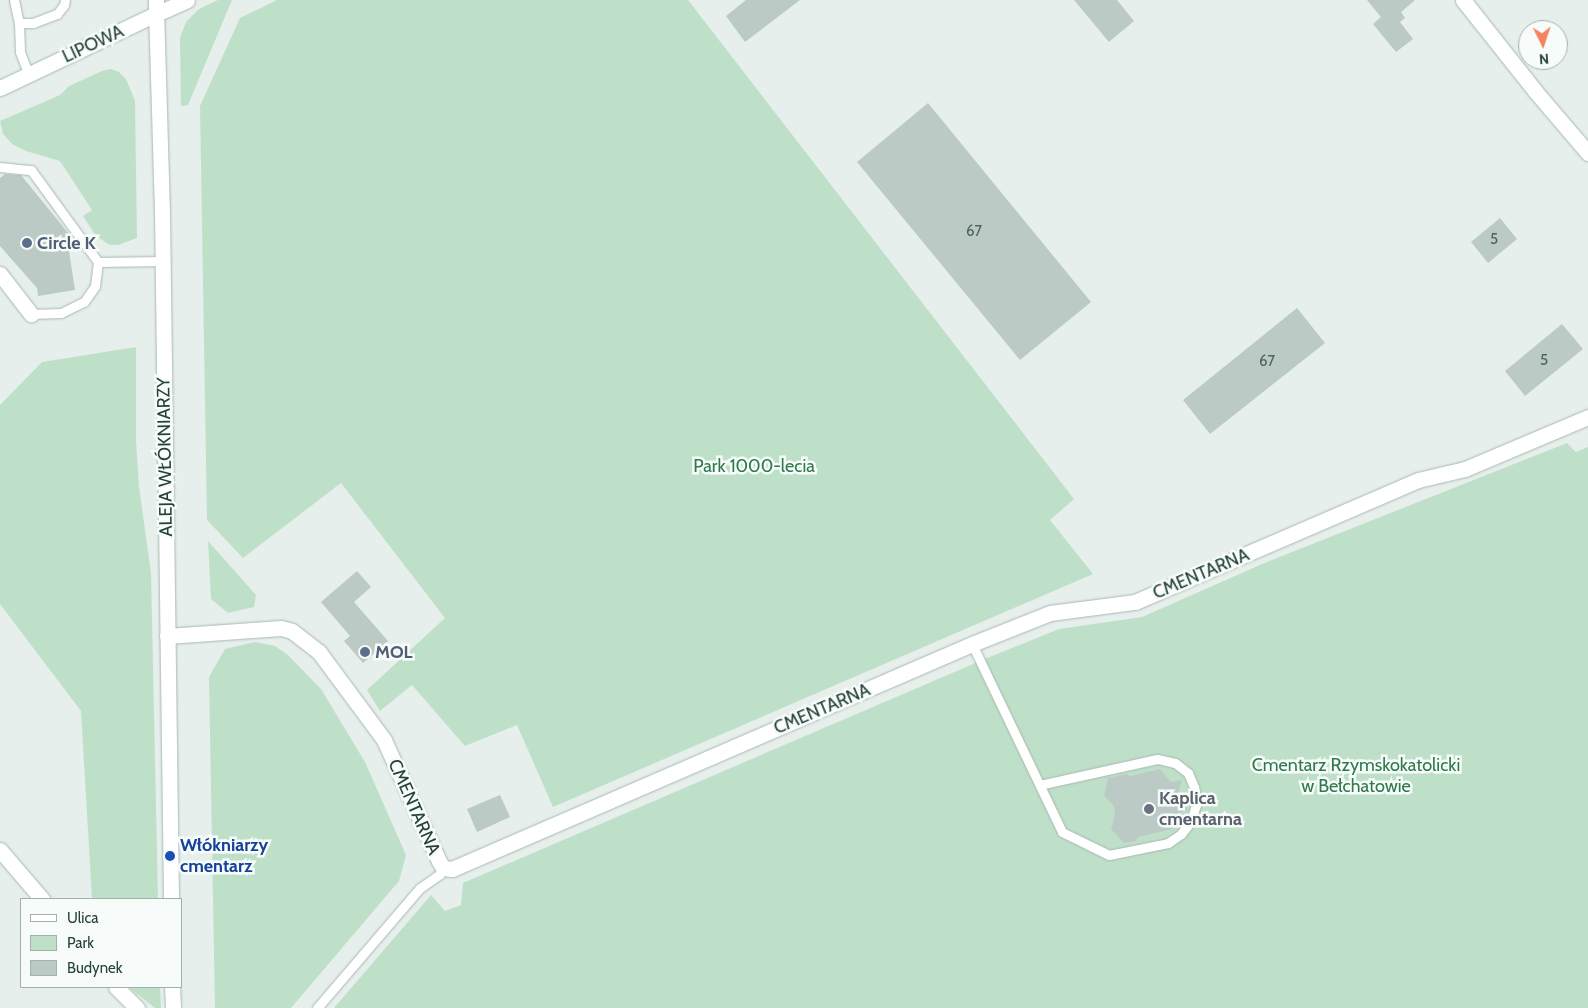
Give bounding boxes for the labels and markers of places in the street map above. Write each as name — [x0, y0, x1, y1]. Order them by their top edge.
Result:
place label: Circle K — [37, 232, 96, 254]
marker: Circle K — [21, 237, 33, 249]
place label: MOL — [375, 641, 413, 663]
marker: MOL — [359, 646, 371, 658]
place label: Kaplica cmentarna — [1159, 788, 1242, 831]
marker: Kaplica cmentarna — [1143, 803, 1155, 815]
place label: Włókniarzy cmentarz — [180, 835, 268, 878]
marker: Włókniarzy cmentarz — [164, 850, 176, 862]

